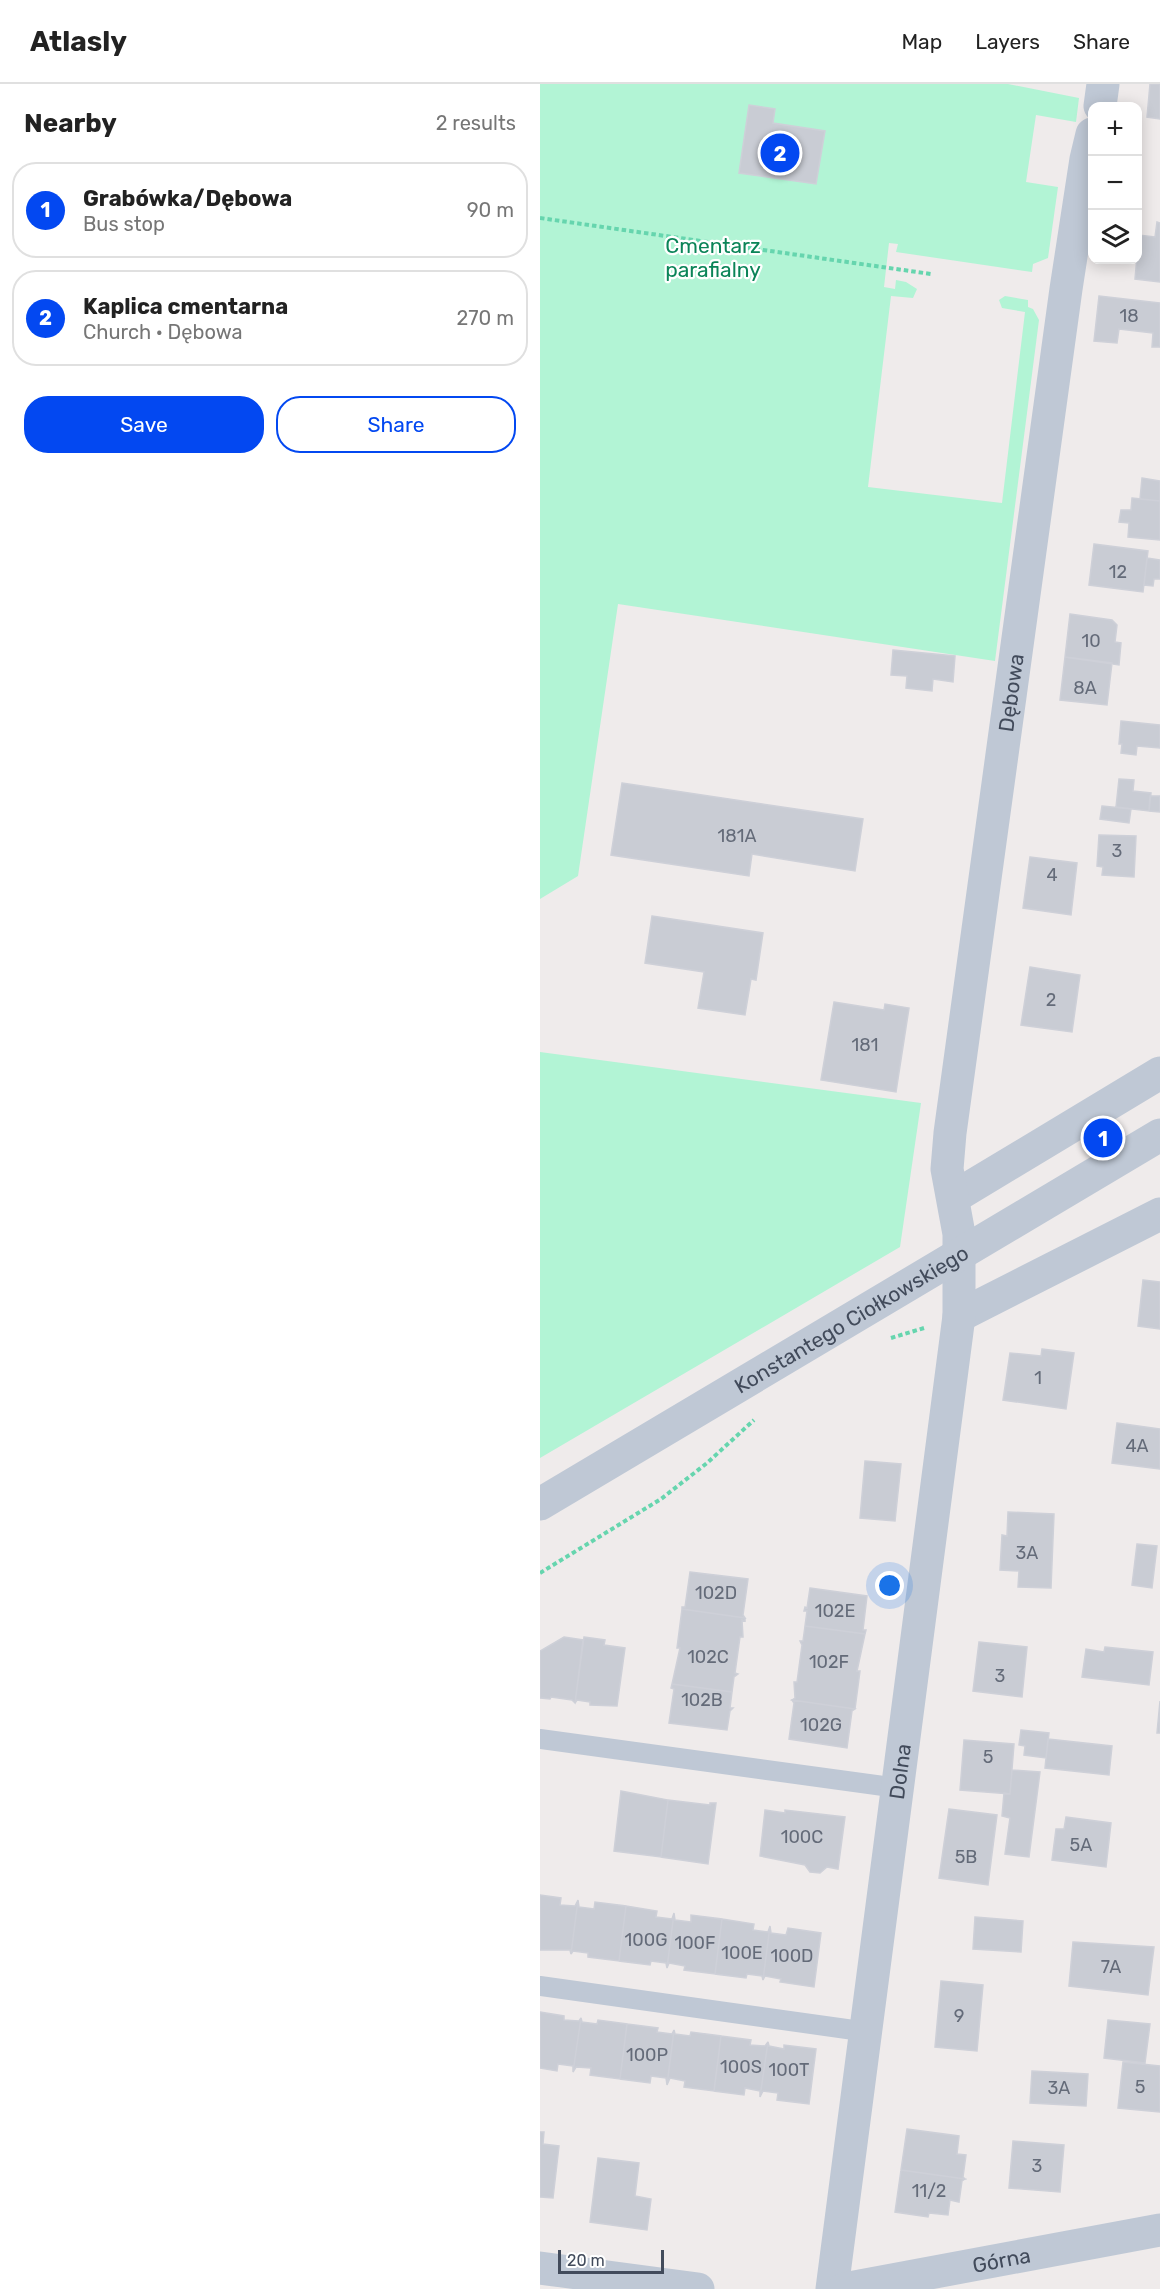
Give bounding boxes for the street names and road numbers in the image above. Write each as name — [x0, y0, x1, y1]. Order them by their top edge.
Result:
street label: Dębowa — [993, 652, 1028, 733]
street label: Konstantego Ciołkowskiego — [729, 1240, 973, 1398]
street label: Dolna — [884, 1742, 916, 1801]
street label: Górna — [970, 2242, 1032, 2277]

